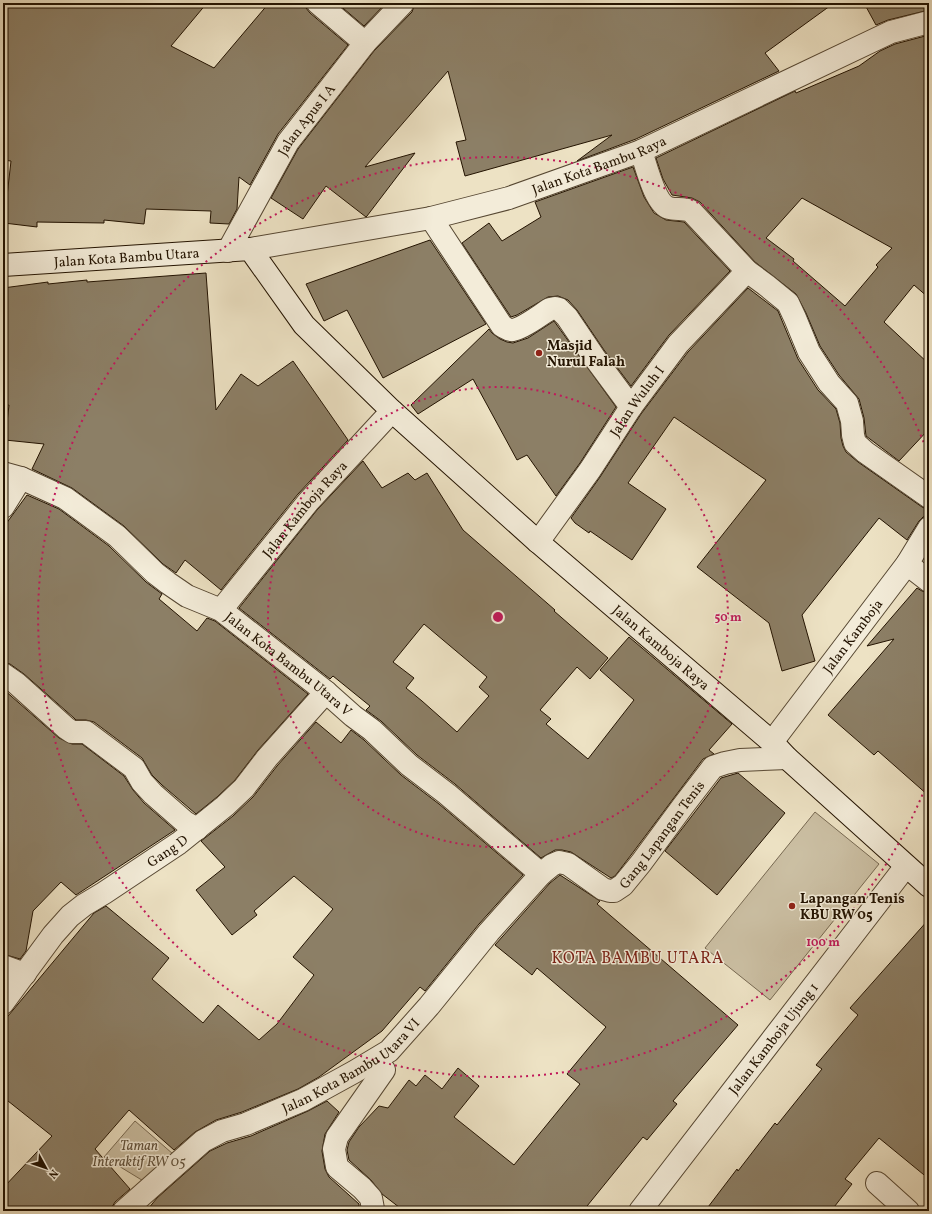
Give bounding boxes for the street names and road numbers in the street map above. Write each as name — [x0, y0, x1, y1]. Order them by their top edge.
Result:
street label: Jalan Apus I A — [274, 81, 341, 160]
street label: Jalan Kota Bambu Raya — [530, 132, 670, 200]
street label: Jalan Kota Bambu Utara — [53, 244, 200, 273]
street label: Jalan Wuluh I — [606, 362, 669, 441]
street label: Jalan Kamboja Raya — [259, 457, 352, 563]
street label: Jalan Kamboja — [819, 596, 888, 678]
street label: Jalan Kamboja Raya — [608, 601, 713, 695]
street label: Jalan Kota Bambu Utara V — [220, 608, 356, 722]
street label: Gang Lapangan Tenis — [616, 777, 710, 893]
street label: Gang D — [144, 831, 193, 873]
street label: Jalan Kamboja Ujung 1 — [725, 979, 824, 1099]
street label: Jalan Kota Bambu Utara VI — [279, 1015, 425, 1119]

